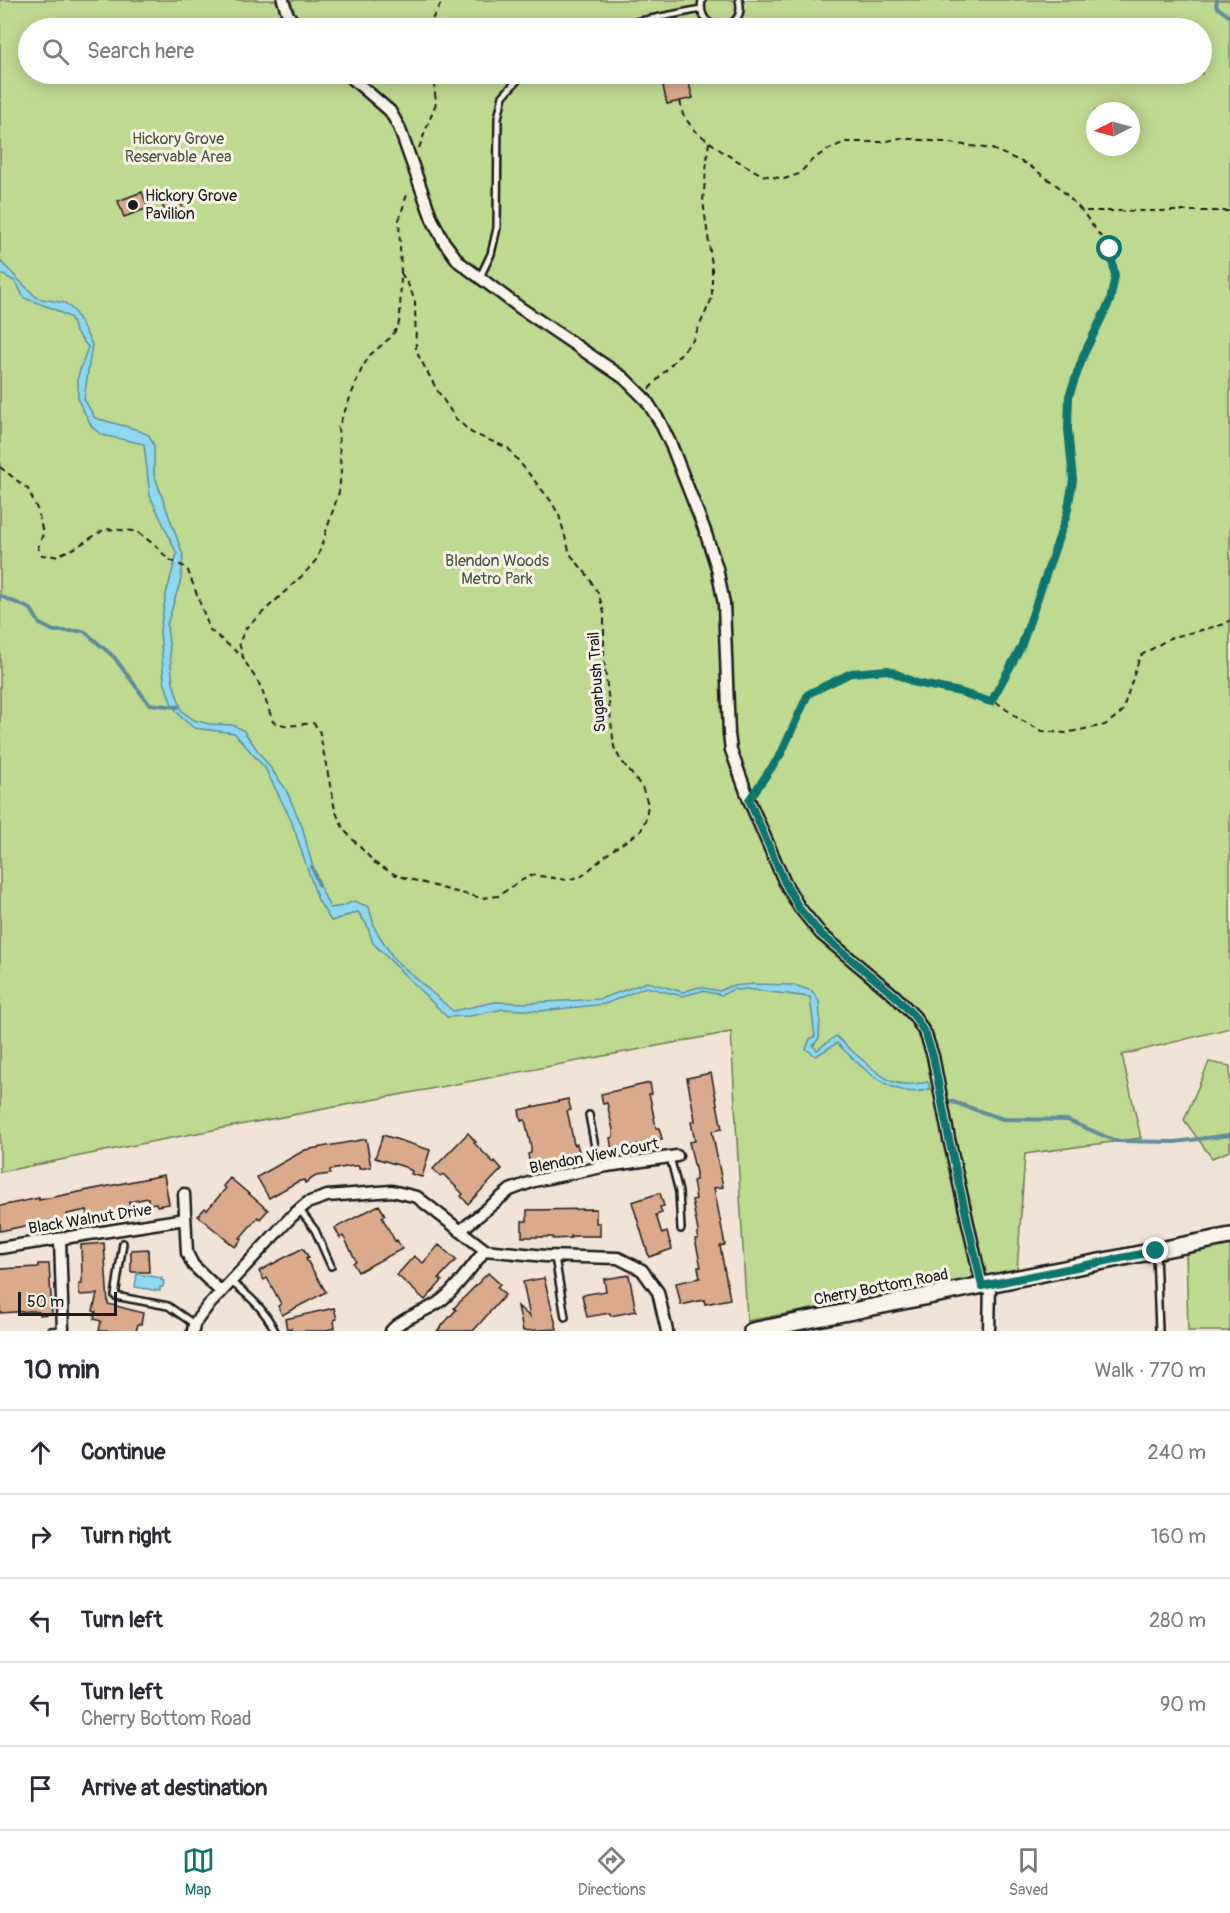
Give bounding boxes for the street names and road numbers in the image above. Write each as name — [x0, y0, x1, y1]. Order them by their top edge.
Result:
street label: Sugarbush Trail — [584, 631, 610, 733]
street label: Blendon View Court — [528, 1134, 661, 1178]
street label: Black Walnut Drive — [27, 1199, 153, 1239]
street label: Cherry Bottom Road — [812, 1264, 950, 1310]

